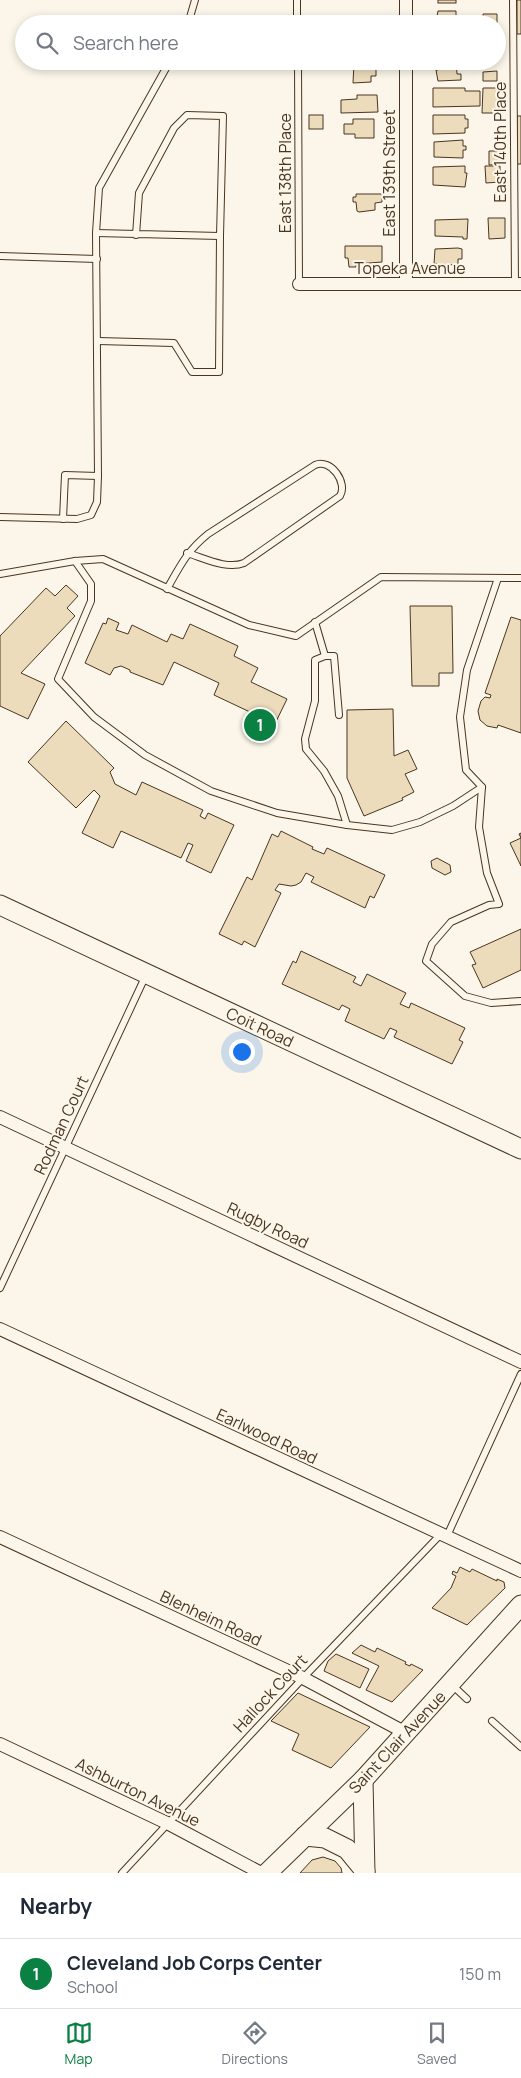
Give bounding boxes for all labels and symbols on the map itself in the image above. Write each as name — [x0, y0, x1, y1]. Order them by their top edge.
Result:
street label: East 140th Place — [489, 82, 511, 202]
street label: East 139th Street — [378, 109, 400, 237]
street label: East 138th Place — [274, 113, 296, 233]
street label: Topeka Avenue — [354, 257, 466, 279]
pin: 1 — [244, 706, 276, 744]
street label: Coit Road — [223, 1002, 297, 1052]
your location — [229, 1039, 255, 1065]
street label: Rodman Court — [28, 1072, 94, 1178]
street label: Rugby Road — [224, 1197, 312, 1253]
street label: Earlwood Road — [213, 1403, 321, 1469]
street label: Blenheim Road — [157, 1585, 265, 1651]
street label: Hallock Court — [228, 1649, 312, 1737]
street label: Saint Clair Avenue — [344, 1686, 450, 1798]
street label: Ashburton Avenue — [72, 1752, 204, 1832]

